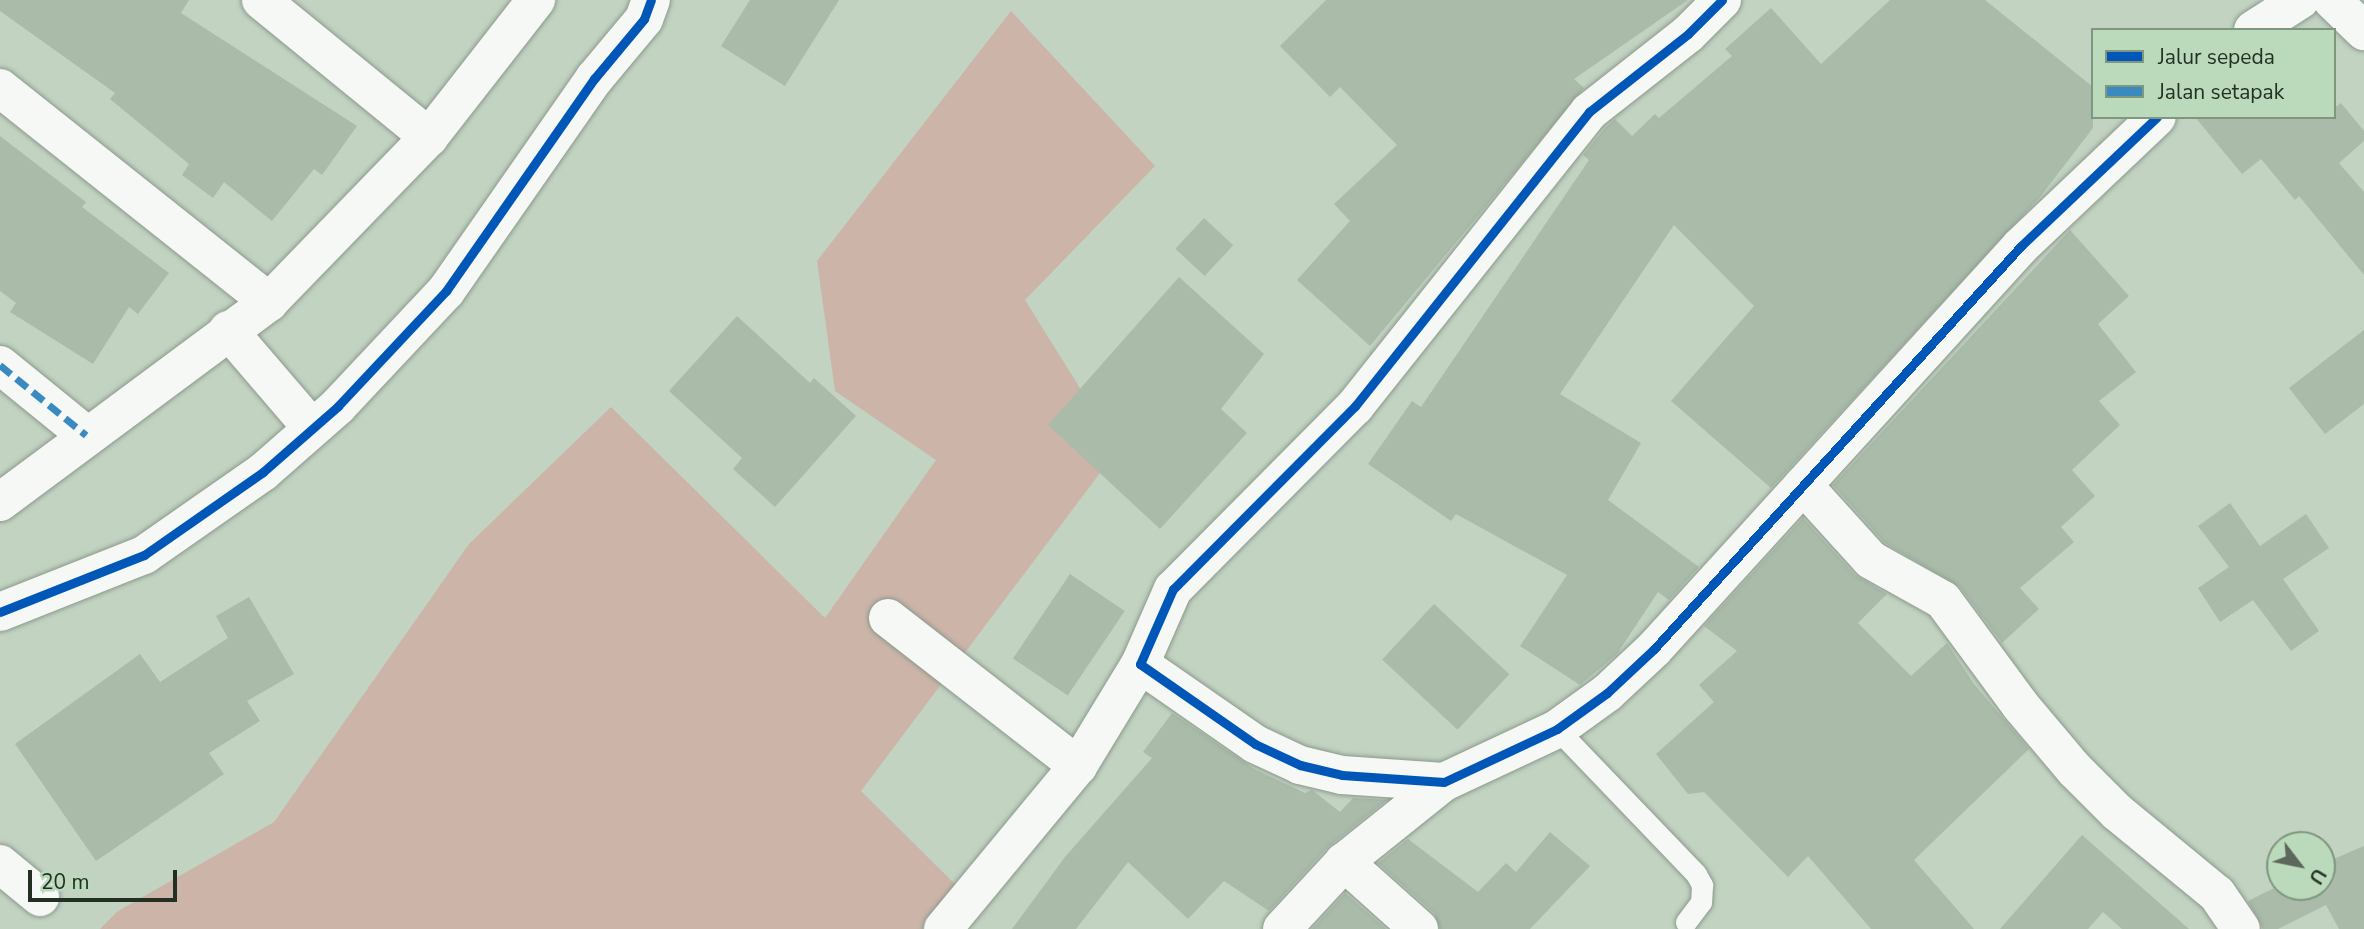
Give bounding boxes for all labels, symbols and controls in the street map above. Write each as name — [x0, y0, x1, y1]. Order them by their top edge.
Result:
legend — [2091, 28, 2336, 119]
text: Jalur sepeda — [2158, 43, 2275, 71]
text: Jalan setapak — [2158, 78, 2284, 106]
north arrow — [2266, 831, 2336, 901]
scale bar — [32, 856, 180, 900]
text: U — [2302, 863, 2332, 889]
text: 20 m — [41, 868, 90, 896]

